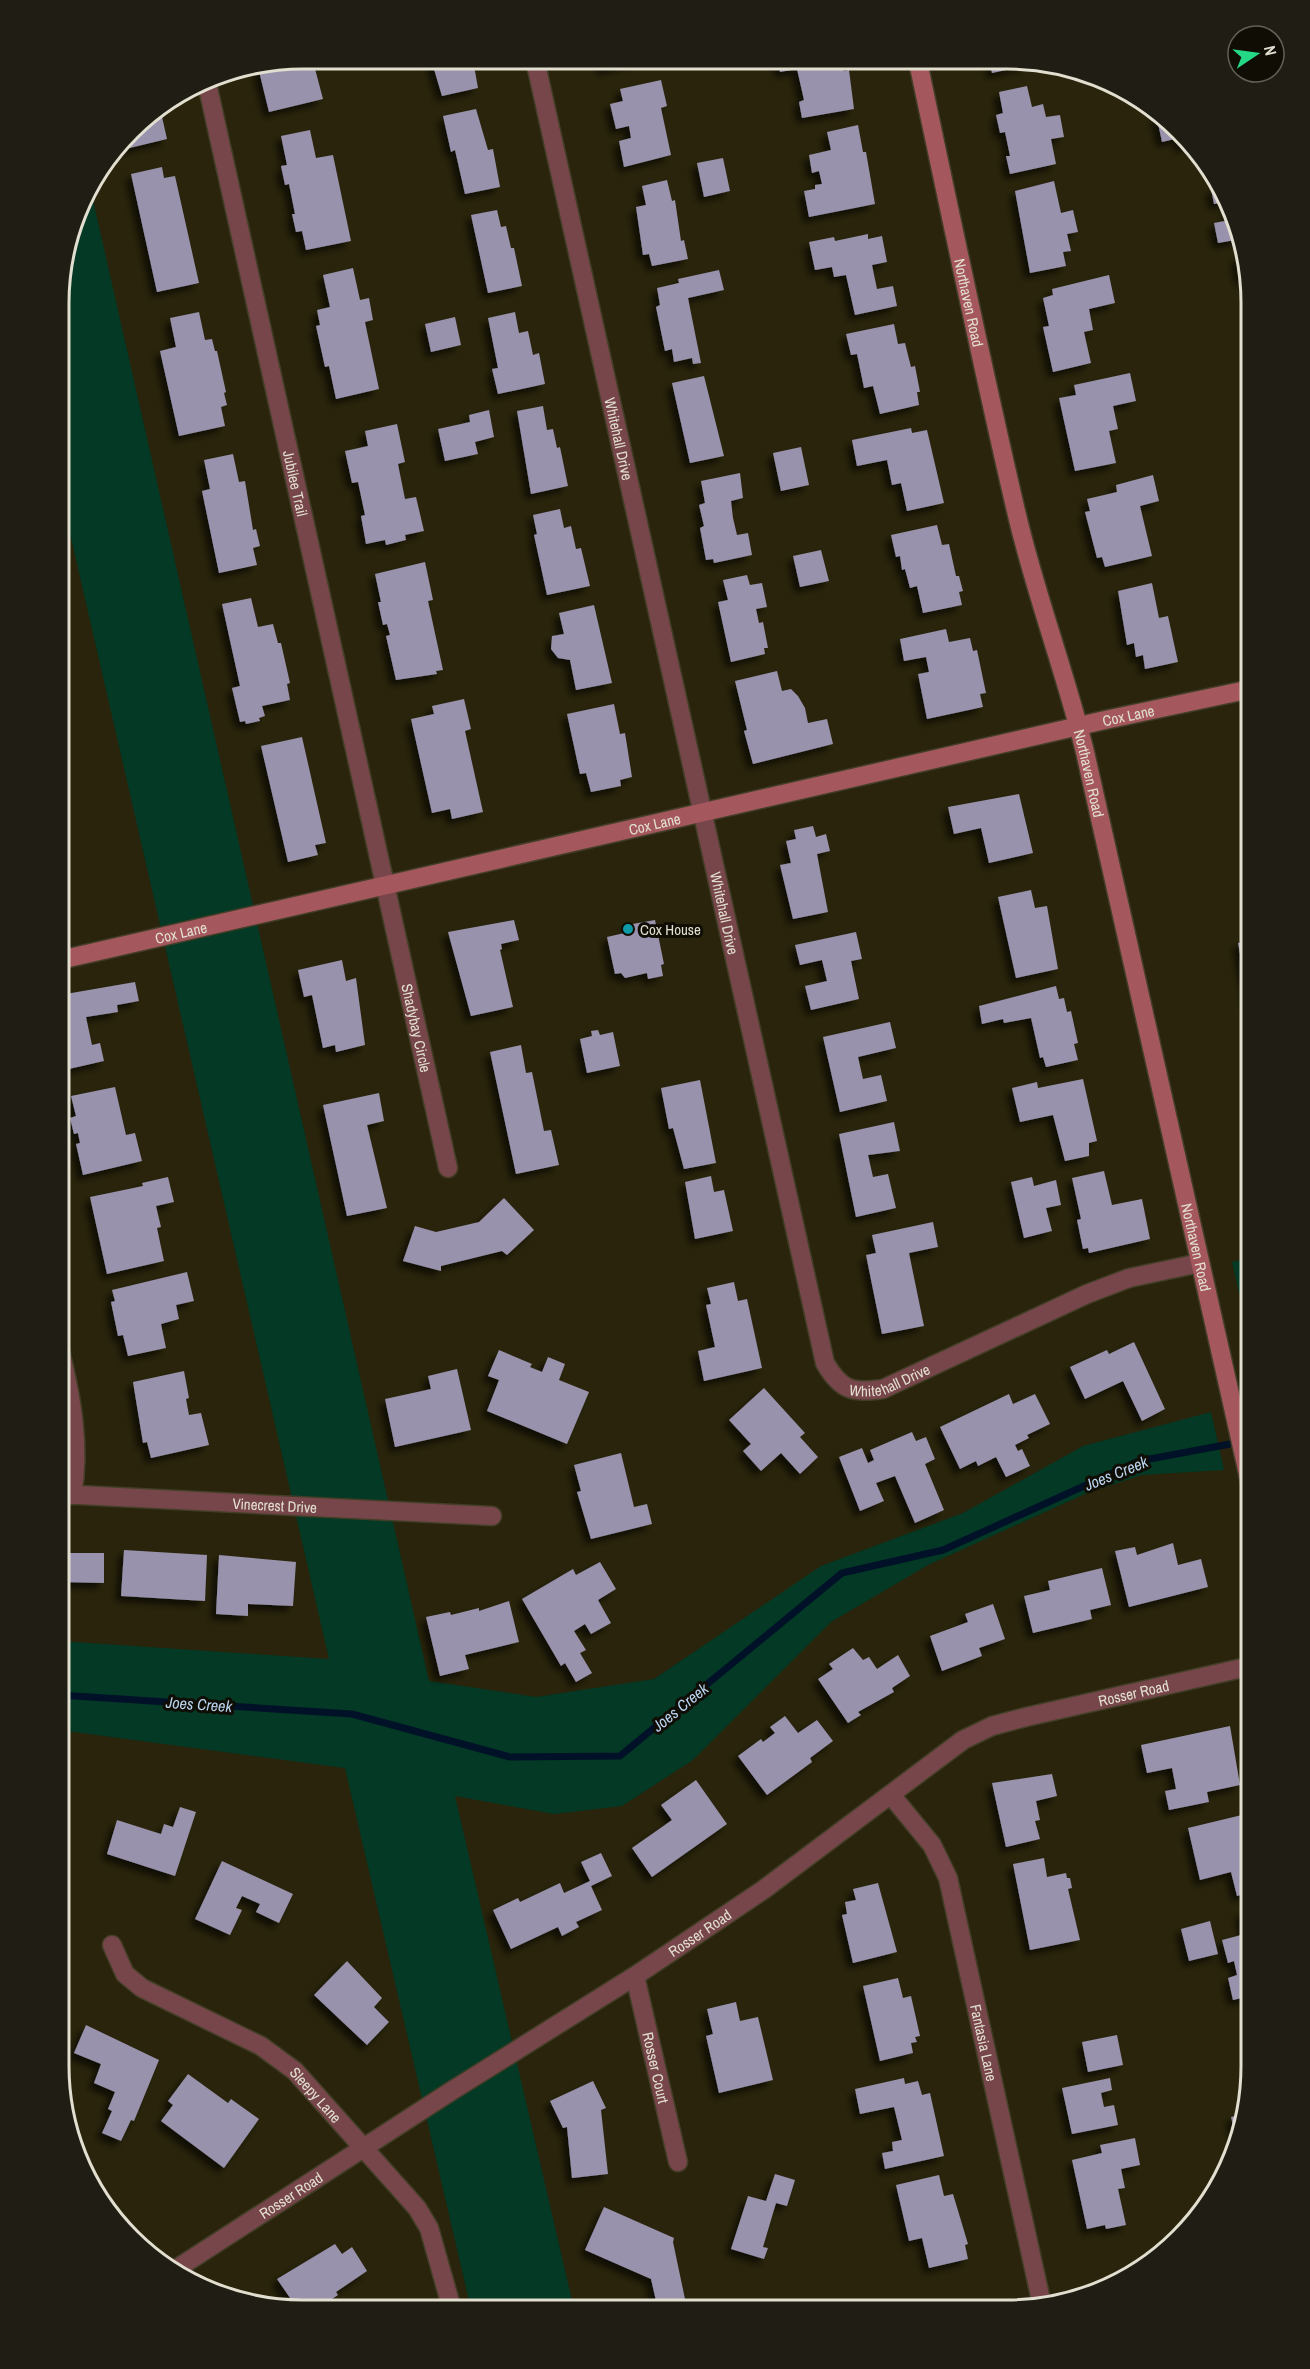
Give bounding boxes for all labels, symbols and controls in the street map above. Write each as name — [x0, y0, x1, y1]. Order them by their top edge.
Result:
north arrow — [1226, 24, 1286, 84]
text: N — [1259, 44, 1282, 58]
street label: Northaven Road — [950, 257, 989, 349]
street label: Whitehall Drive — [600, 395, 639, 482]
street label: Jubilee Trail — [278, 448, 313, 518]
street label: Cox Lane — [1100, 699, 1156, 731]
street label: Northaven Road — [1069, 727, 1110, 819]
street label: Cox Lane — [626, 807, 683, 840]
street label: Whitehall Drive — [705, 870, 744, 957]
street label: Cox Lane — [153, 916, 209, 948]
place label: Cox House — [640, 919, 701, 940]
marker: Cox House — [621, 922, 635, 936]
street label: Shadybay Circle — [397, 981, 437, 1074]
street label: Northaven Road — [1177, 1201, 1217, 1293]
street label: Whitehall Drive — [848, 1358, 933, 1401]
water label: Joes Creek — [1080, 1450, 1151, 1496]
street label: Vinecrest Drive — [232, 1492, 318, 1518]
street label: Rosser Road — [1096, 1674, 1171, 1711]
water label: Joes Creek — [647, 1677, 713, 1737]
water label: Joes Creek — [164, 1691, 233, 1717]
street label: Rosser Road — [664, 1904, 735, 1961]
street label: Fantasia Lane — [966, 2002, 1003, 2083]
street label: Rosser Court — [638, 2030, 675, 2106]
street label: Sleepy Lane — [285, 2062, 347, 2127]
street label: Rosser Road — [255, 2167, 326, 2223]

